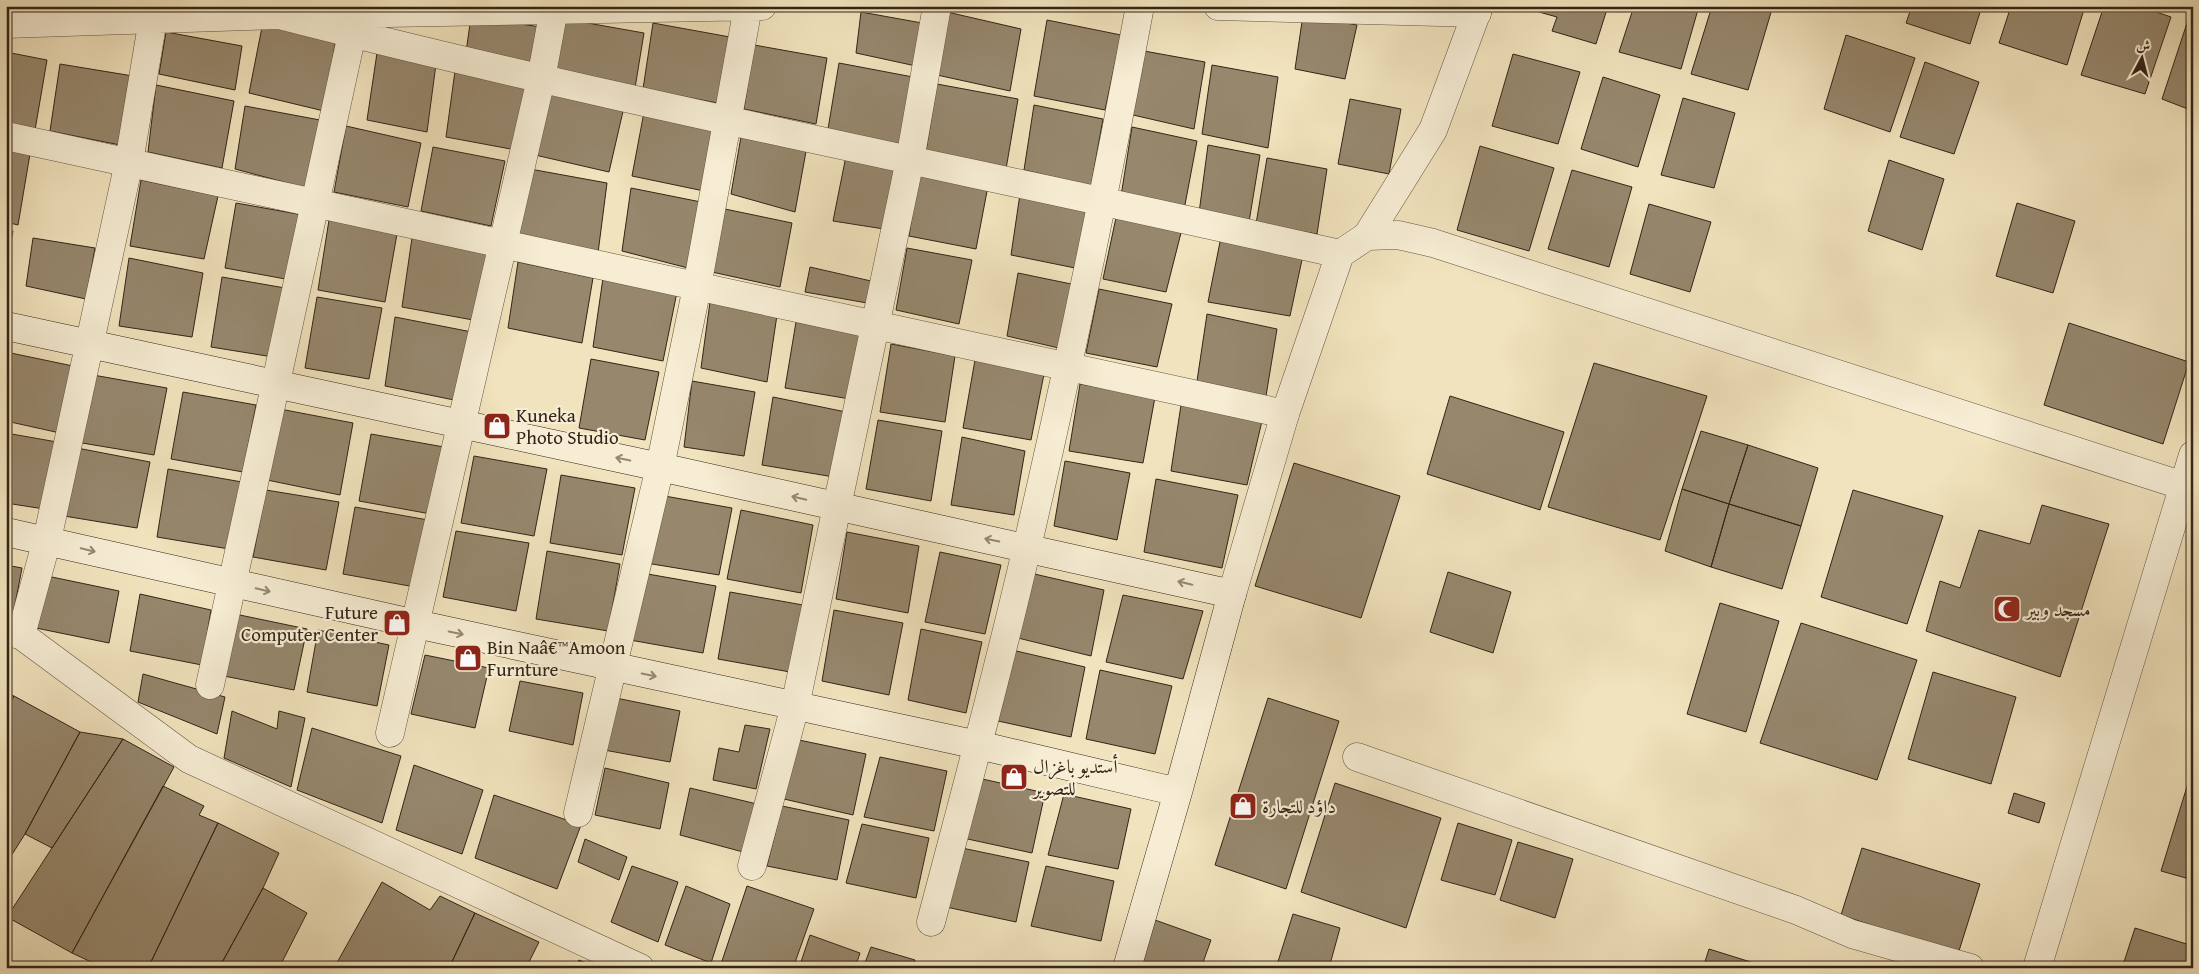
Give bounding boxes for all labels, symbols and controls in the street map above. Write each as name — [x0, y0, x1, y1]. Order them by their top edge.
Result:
north arrow — [2116, 32, 2166, 82]
text: ش — [2135, 34, 2152, 56]
place label: Kuneka Photo Studio — [516, 401, 619, 451]
shop icon: Kuneka Photo Studio — [482, 411, 512, 441]
one-way arrow — [616, 454, 632, 463]
one-way arrow — [791, 493, 807, 502]
one-way arrow — [984, 535, 1000, 544]
one-way arrow — [80, 546, 96, 555]
one-way arrow — [1177, 578, 1193, 587]
one-way arrow — [255, 586, 271, 595]
mosque icon: مسجد وبير — [1992, 594, 2022, 624]
place label: مسجد وبير — [2024, 595, 2091, 623]
place label: Future Computer Center — [241, 598, 378, 648]
shop icon: Future Computer Center — [382, 608, 412, 638]
one-way arrow — [448, 629, 464, 638]
place label: Bin Naâ€™Amoon Furnture — [487, 633, 626, 683]
shop icon: Bin Naâ€™Amoon Furnture — [453, 643, 483, 673]
one-way arrow — [641, 671, 657, 680]
place label: أستديو باغزال للتصوير — [1031, 752, 1118, 802]
shop icon: أستديو باغزال للتصوير — [999, 762, 1029, 792]
shop icon: داؤد للتجارة — [1228, 791, 1258, 821]
place label: داؤد للتجارة — [1262, 792, 1336, 820]

